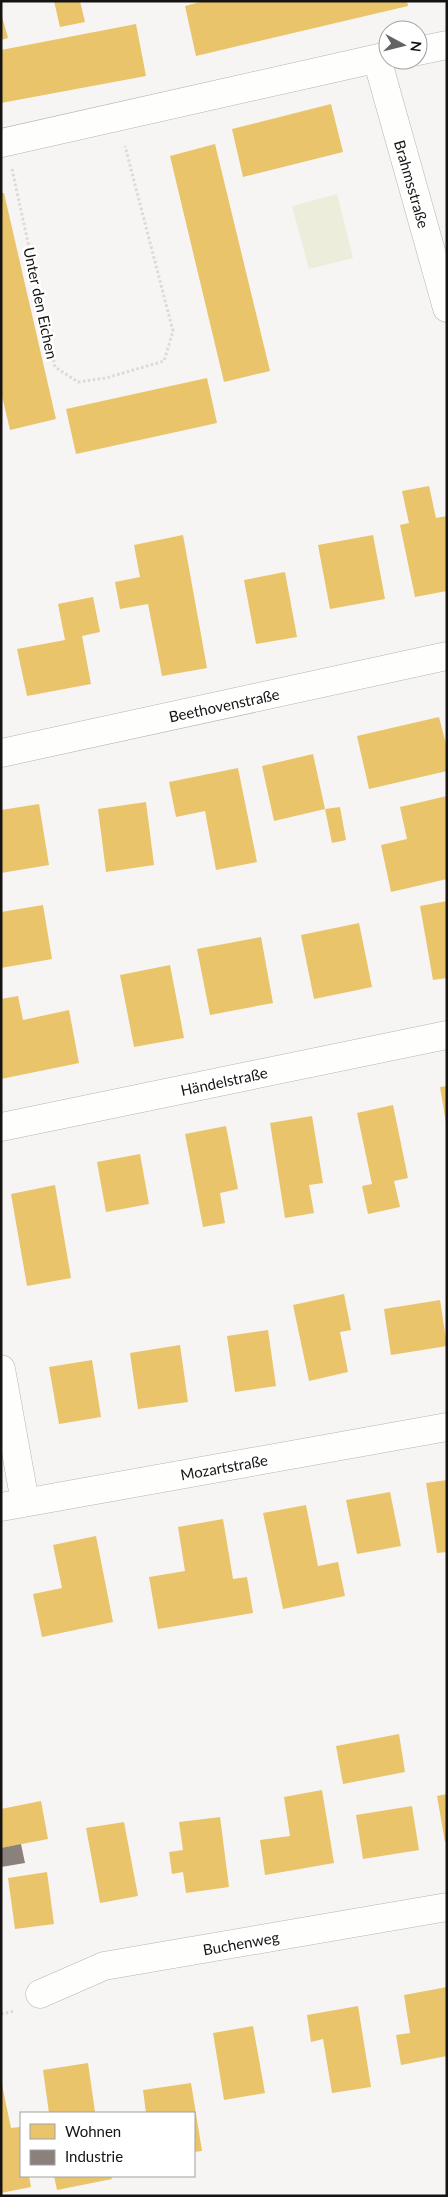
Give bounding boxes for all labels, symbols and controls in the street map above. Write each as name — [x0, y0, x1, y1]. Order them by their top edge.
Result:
north arrow — [378, 20, 428, 70]
text: N — [407, 40, 425, 53]
street label: Brahmsstraße — [391, 138, 433, 230]
street label: Unter den Eichen — [20, 245, 62, 361]
street label: Beethovenstraße — [167, 684, 281, 726]
street label: Händelstraße — [179, 1063, 269, 1099]
street label: Mozartstraße — [179, 1450, 269, 1484]
street label: Buchenweg — [201, 1927, 281, 1959]
legend — [20, 2112, 195, 2177]
text: Wohnen — [65, 2122, 121, 2140]
text: Industrie — [65, 2147, 123, 2165]

